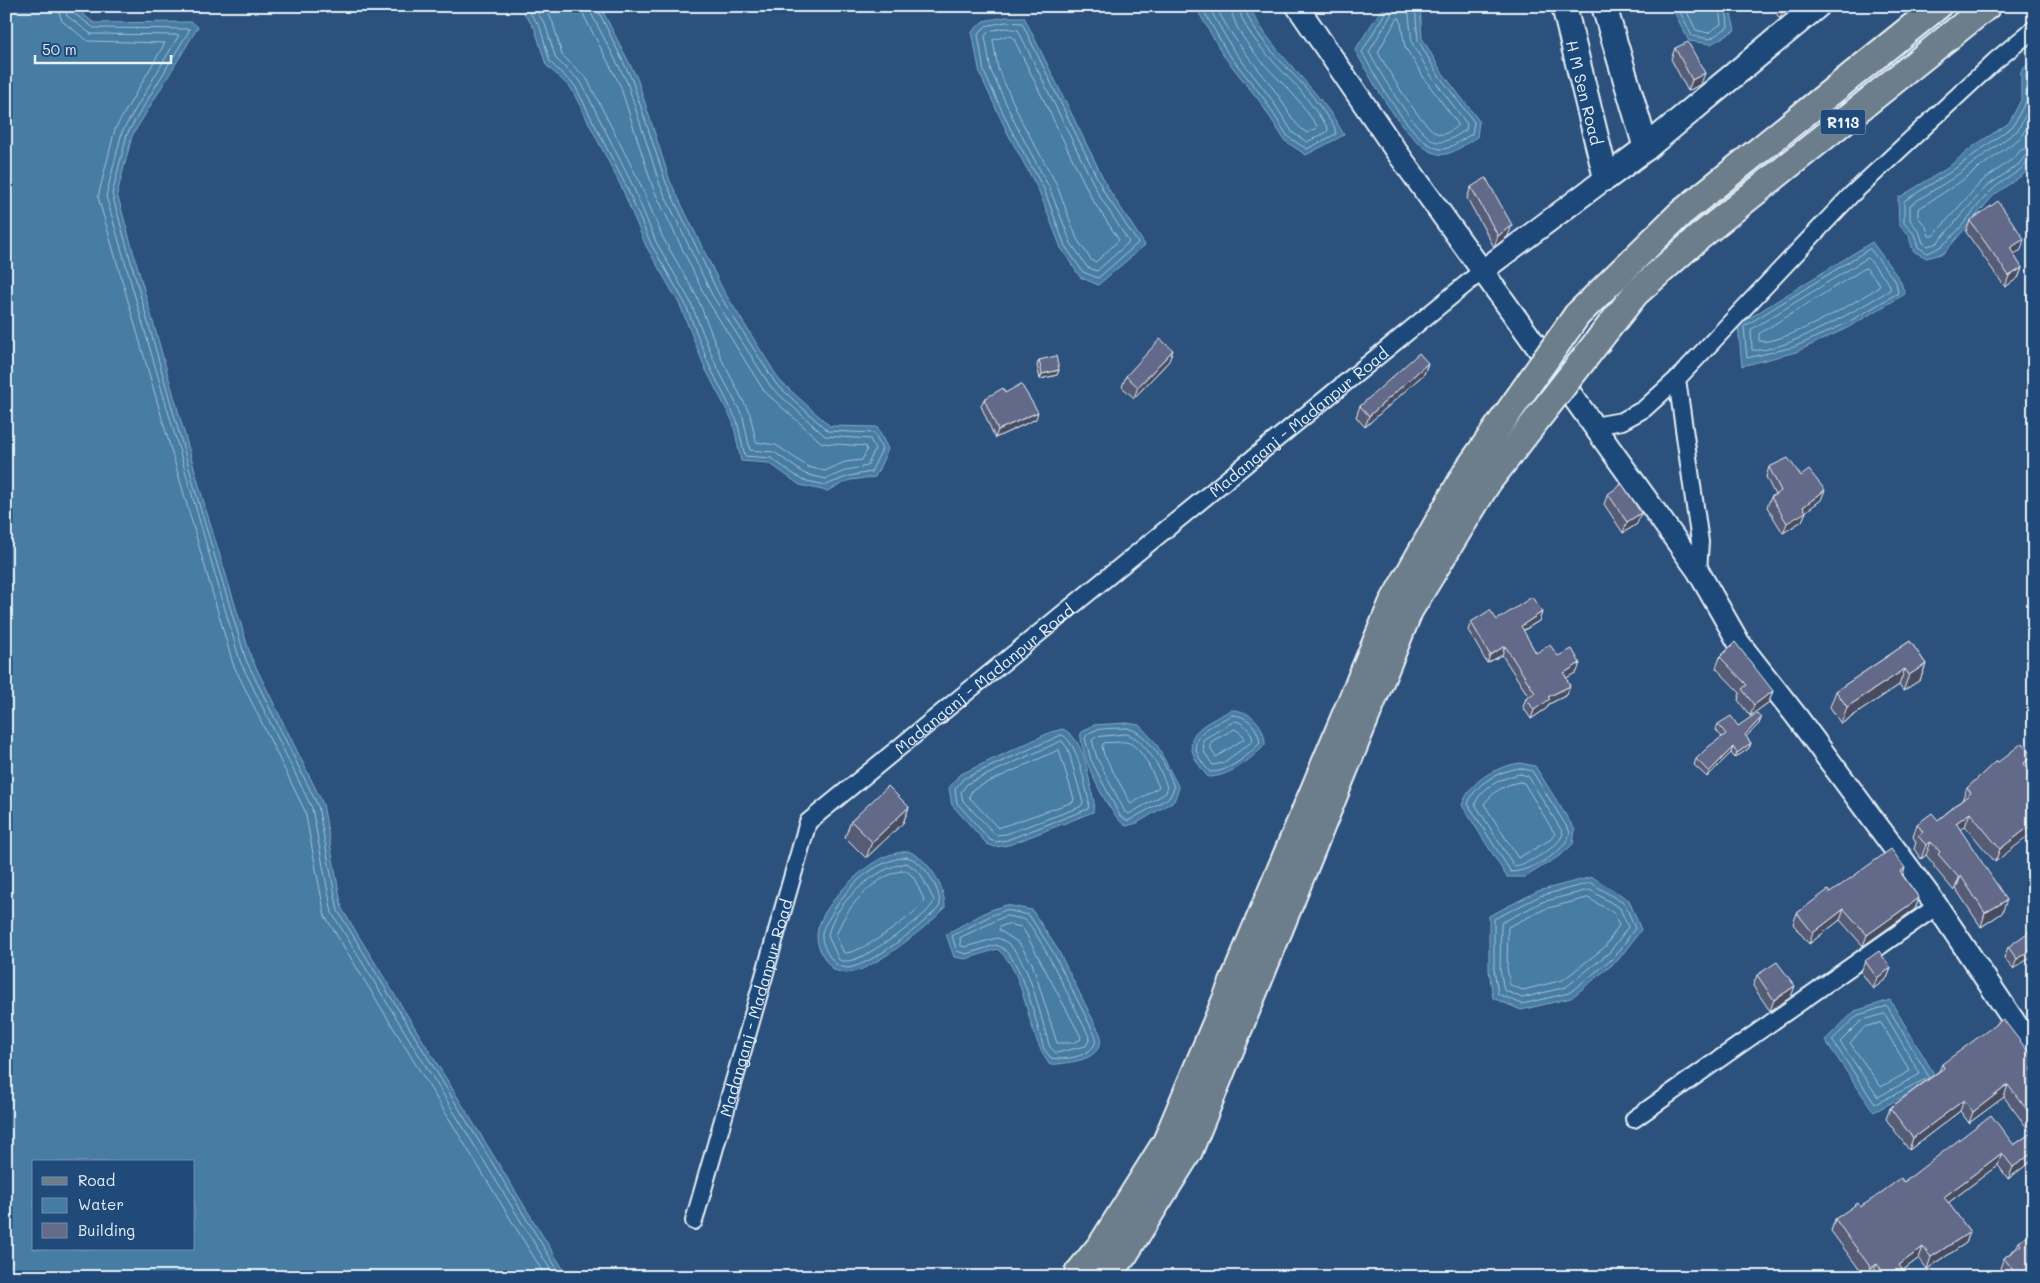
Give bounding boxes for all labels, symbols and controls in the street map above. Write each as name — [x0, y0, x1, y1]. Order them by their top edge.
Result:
scale bar — [35, 32, 171, 64]
street label: H M Sen Road — [1562, 38, 1608, 147]
text: 50 m — [42, 39, 77, 59]
road number: R113 — [1820, 110, 1866, 134]
street label: Madanganj - Madanpur Road — [1204, 342, 1392, 501]
street label: Madanganj - Madanpur Road — [890, 599, 1078, 758]
street label: Madanganj - Madanpur Road — [714, 896, 796, 1119]
legend — [32, 1160, 195, 1250]
text: Road — [78, 1170, 115, 1190]
text: Water — [78, 1194, 124, 1214]
text: Building — [78, 1220, 135, 1240]

